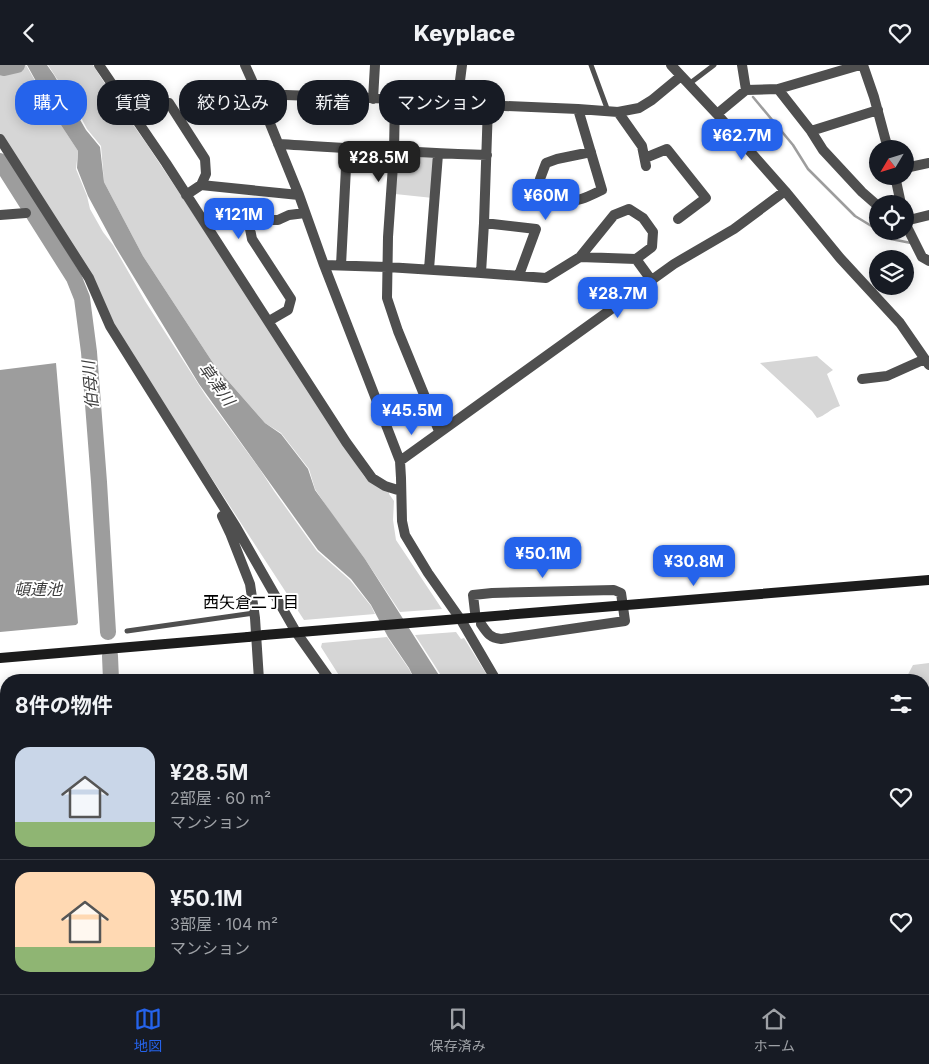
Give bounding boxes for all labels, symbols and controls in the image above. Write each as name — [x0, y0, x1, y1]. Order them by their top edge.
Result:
icon: back — [15, 19, 43, 47]
icon: heart — [886, 19, 914, 47]
text: Keyplace — [414, 20, 515, 46]
chip: 購入 — [15, 80, 87, 125]
chip: 賃貸 — [97, 80, 169, 125]
chip: 絞り込み — [179, 80, 287, 125]
chip: 新着 — [297, 80, 369, 125]
chip: マンション — [379, 80, 505, 125]
pin: ¥62.7M — [701, 119, 783, 161]
text: ¥62.7M — [713, 125, 771, 145]
north arrow — [869, 140, 914, 185]
map controls — [869, 140, 914, 295]
pin: ¥28.5M — [338, 141, 420, 183]
text: ¥28.5M — [349, 147, 409, 167]
pin: ¥60M — [516, 179, 576, 221]
text: ¥60M — [523, 185, 569, 205]
button: locate — [869, 195, 914, 240]
pin: ¥121M — [204, 197, 274, 240]
text: ¥121M — [215, 204, 263, 224]
button: layers — [869, 250, 914, 295]
pin: ¥28.7M — [577, 277, 659, 319]
text: ¥28.7M — [589, 283, 647, 303]
water label: 伯母川 — [78, 358, 102, 410]
water label: 草津川 — [195, 359, 240, 411]
pin: ¥45.5M — [371, 393, 453, 436]
text: ¥45.5M — [382, 400, 442, 420]
pin: ¥50.1M — [502, 537, 584, 579]
text: ¥50.1M — [515, 543, 571, 563]
pin: ¥30.8M — [653, 545, 735, 587]
text: ¥30.8M — [664, 551, 724, 571]
water label: 頓連池 — [14, 579, 64, 599]
district label: 西矢倉二丁目 — [203, 592, 299, 612]
icon: filters — [887, 690, 915, 718]
text: 8件の物件 — [15, 693, 113, 718]
text: ¥28.5M — [170, 760, 248, 785]
icon: home — [55, 767, 115, 827]
icon: heart — [887, 783, 915, 811]
text: 2部屋 · 60 m² — [170, 788, 271, 808]
text: マンション — [170, 812, 250, 832]
text: ¥50.1M — [170, 886, 243, 911]
icon: home — [55, 892, 115, 952]
icon: heart — [887, 908, 915, 936]
text: 3部屋 · 104 m² — [170, 914, 278, 934]
text: マンション — [170, 938, 250, 958]
tab: 地図 — [134, 1005, 162, 1055]
tab: 保存済み — [430, 1005, 486, 1055]
tab: ホーム — [753, 1005, 795, 1055]

